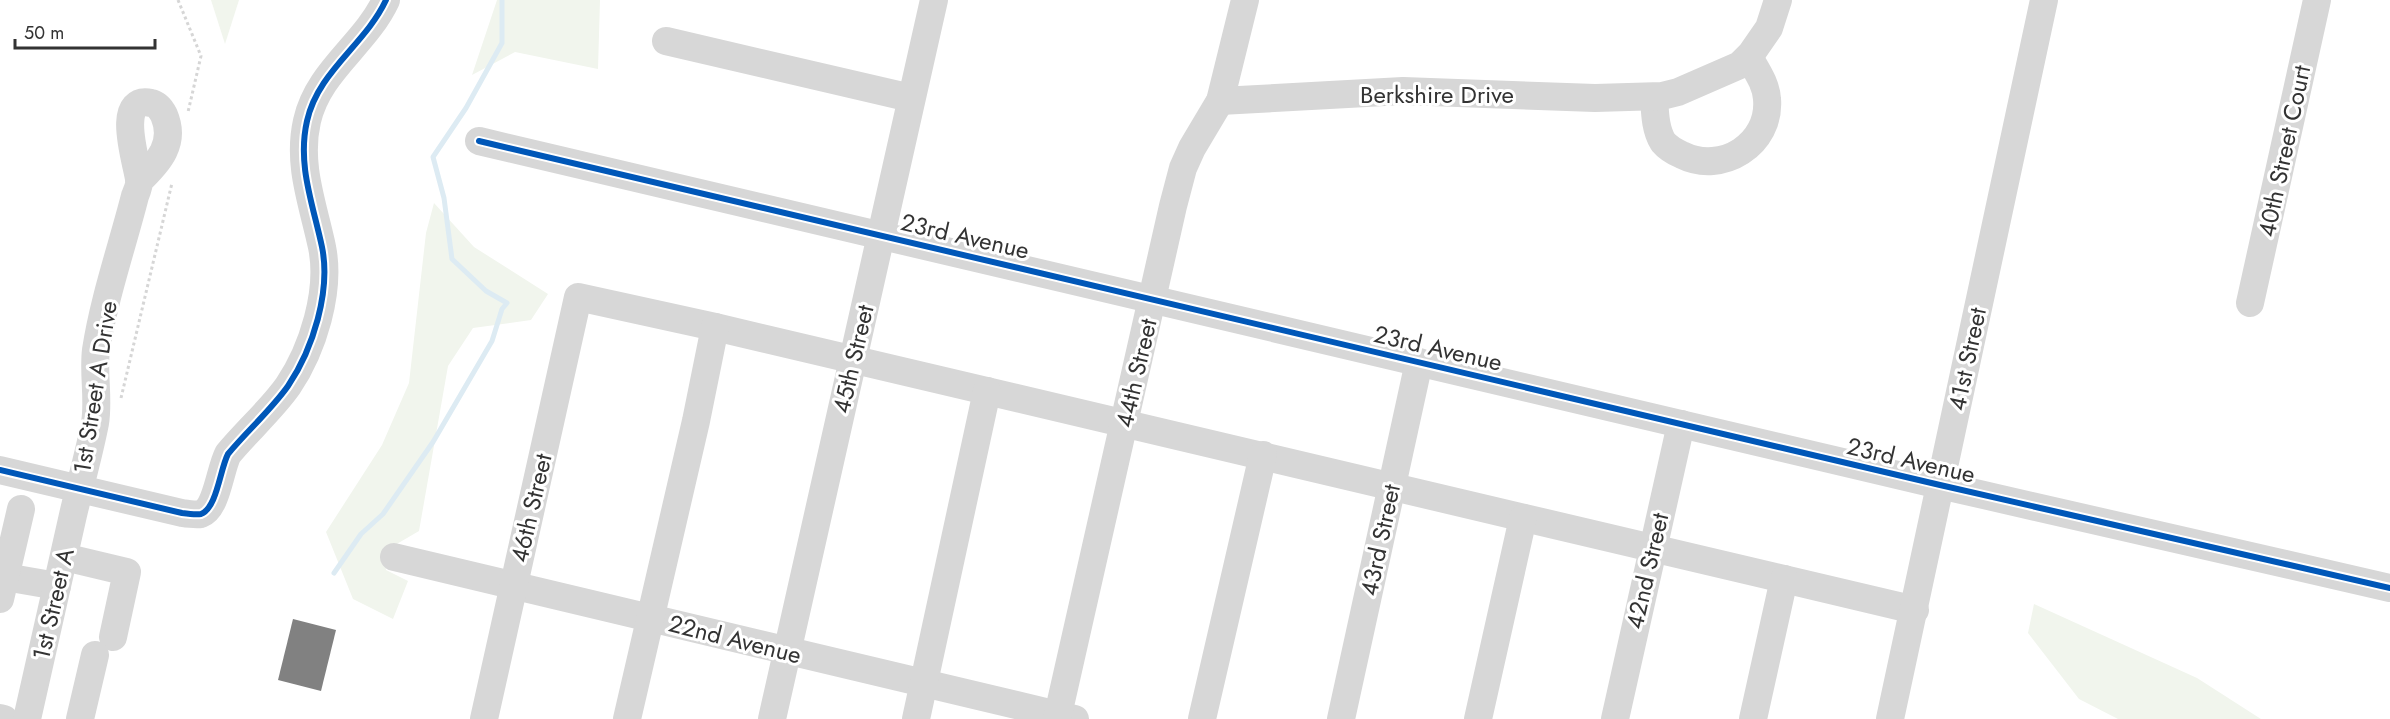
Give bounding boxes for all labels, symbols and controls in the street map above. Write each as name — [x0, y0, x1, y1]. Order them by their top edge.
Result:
scale bar — [15, 12, 154, 50]
text: 50 m — [24, 20, 64, 46]
street label: 40th Street Court — [2249, 62, 2319, 240]
street label: Berkshire Drive — [1360, 77, 1514, 112]
street label: 23rd Avenue — [897, 204, 1033, 268]
street label: 1st Street A Drive — [64, 298, 126, 476]
street label: 45th Street — [824, 301, 883, 417]
street label: 41st Street — [1939, 304, 1995, 414]
street label: 44th Street — [1106, 315, 1166, 431]
street label: 23rd Avenue — [1370, 316, 1506, 380]
street label: 23rd Avenue — [1843, 428, 1979, 492]
street label: 46th Street — [502, 450, 561, 566]
street label: 43rd Street — [1351, 481, 1409, 599]
street label: 42nd Street — [1617, 509, 1677, 633]
street label: 1st Street A — [23, 545, 83, 663]
street label: 22nd Avenue — [665, 606, 805, 672]

